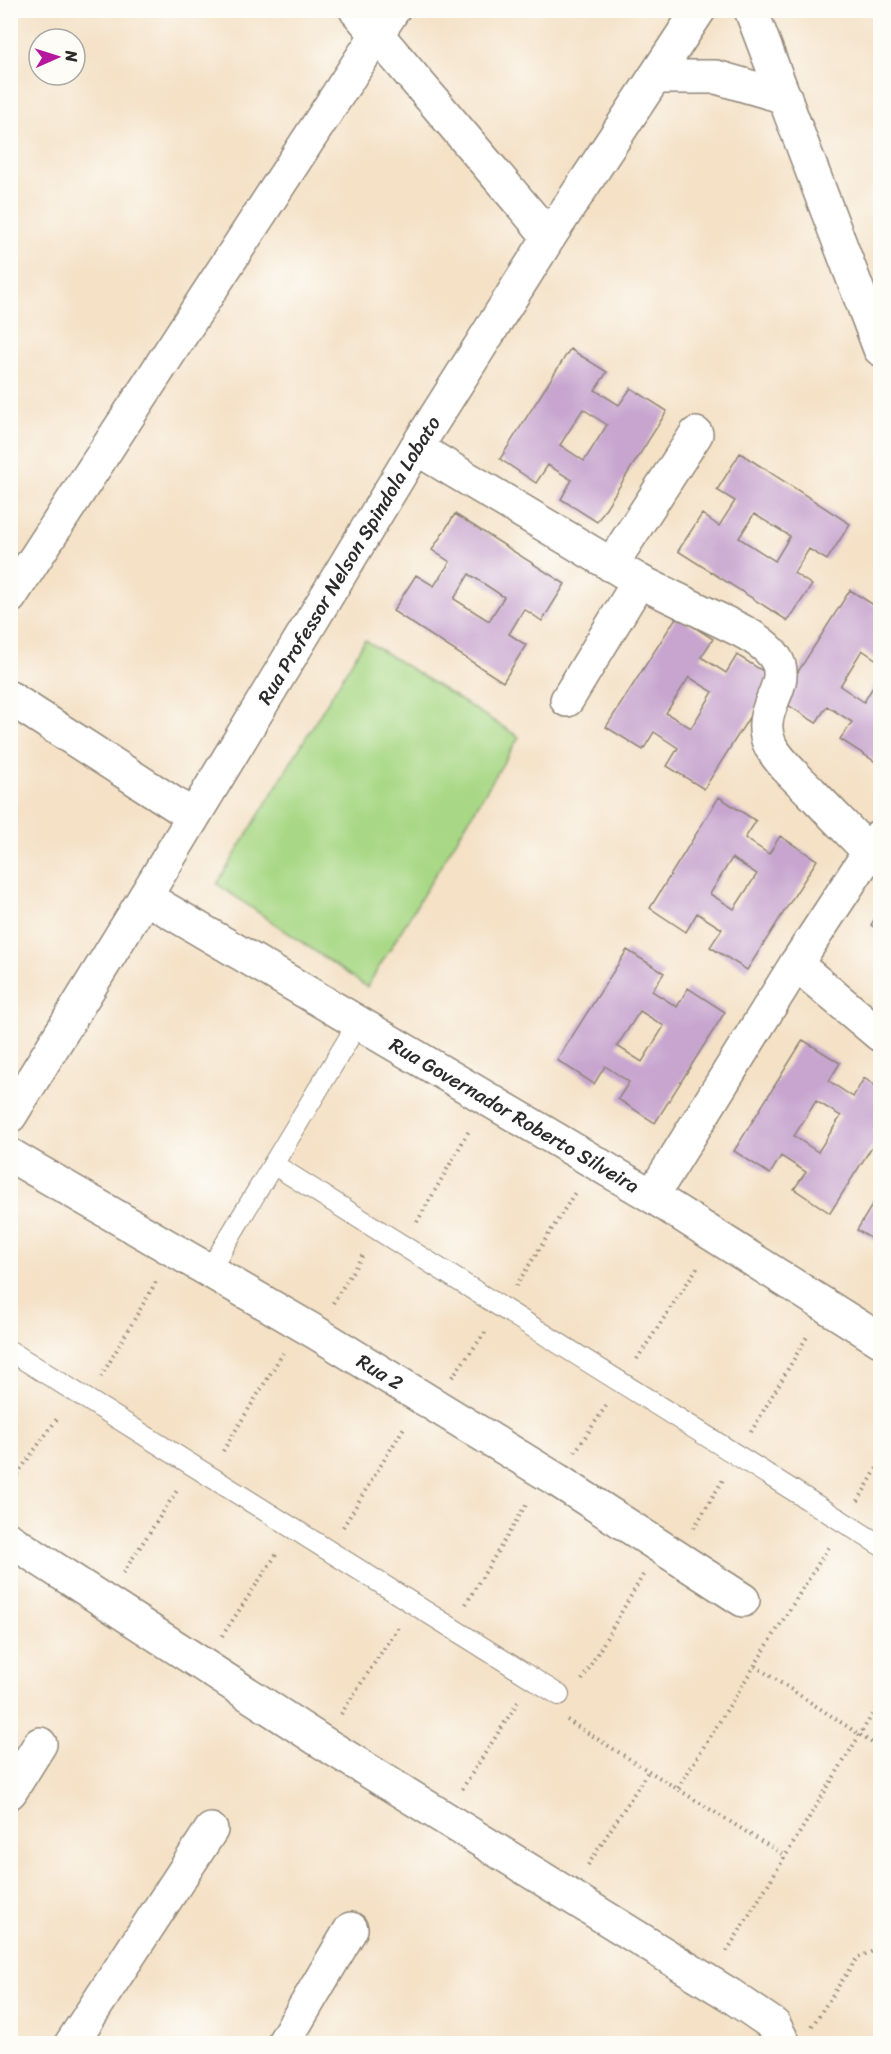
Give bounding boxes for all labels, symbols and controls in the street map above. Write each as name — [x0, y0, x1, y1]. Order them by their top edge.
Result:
north arrow — [27, 27, 87, 87]
text: N — [57, 49, 86, 63]
street label: Rua Professor Nelson Spindola Lobato — [248, 409, 450, 712]
street label: Rua Governador Roberto Silveira — [382, 1028, 646, 1203]
street label: Rua 2 — [350, 1344, 411, 1400]

